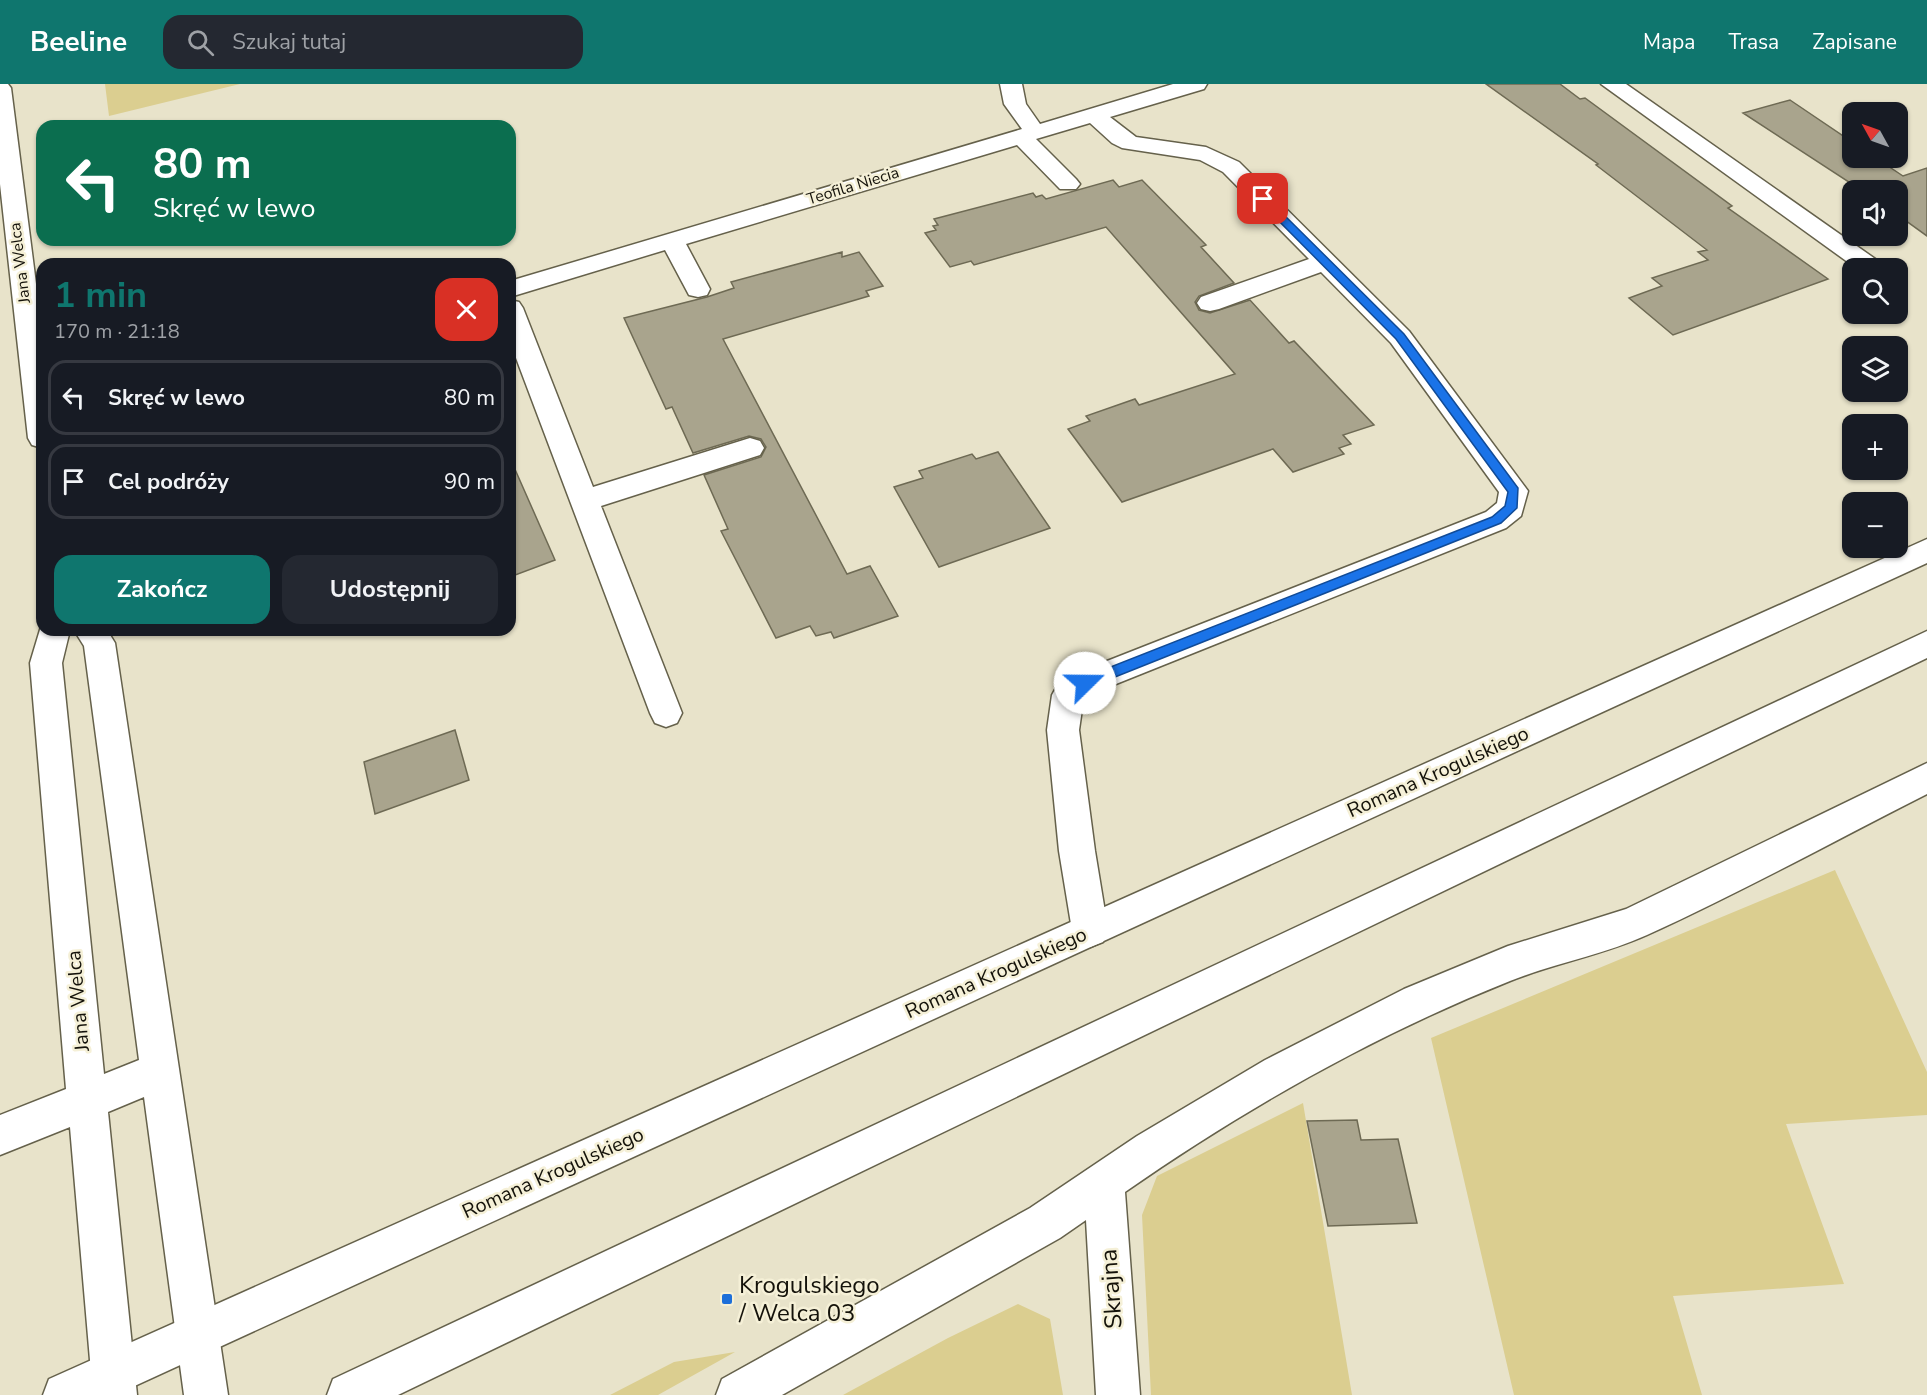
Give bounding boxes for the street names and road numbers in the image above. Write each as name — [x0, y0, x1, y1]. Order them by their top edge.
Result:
street label: Teofila Niecia — [804, 161, 902, 211]
street label: Jana Welca — [4, 221, 36, 306]
street label: Romana Krogulskiego — [1343, 720, 1533, 824]
street label: Romana Krogulskiego — [901, 921, 1091, 1025]
street label: Jana Welca — [60, 949, 96, 1054]
street label: Romana Krogulskiego — [458, 1121, 648, 1225]
street label: Skrajna — [1092, 1248, 1130, 1330]

